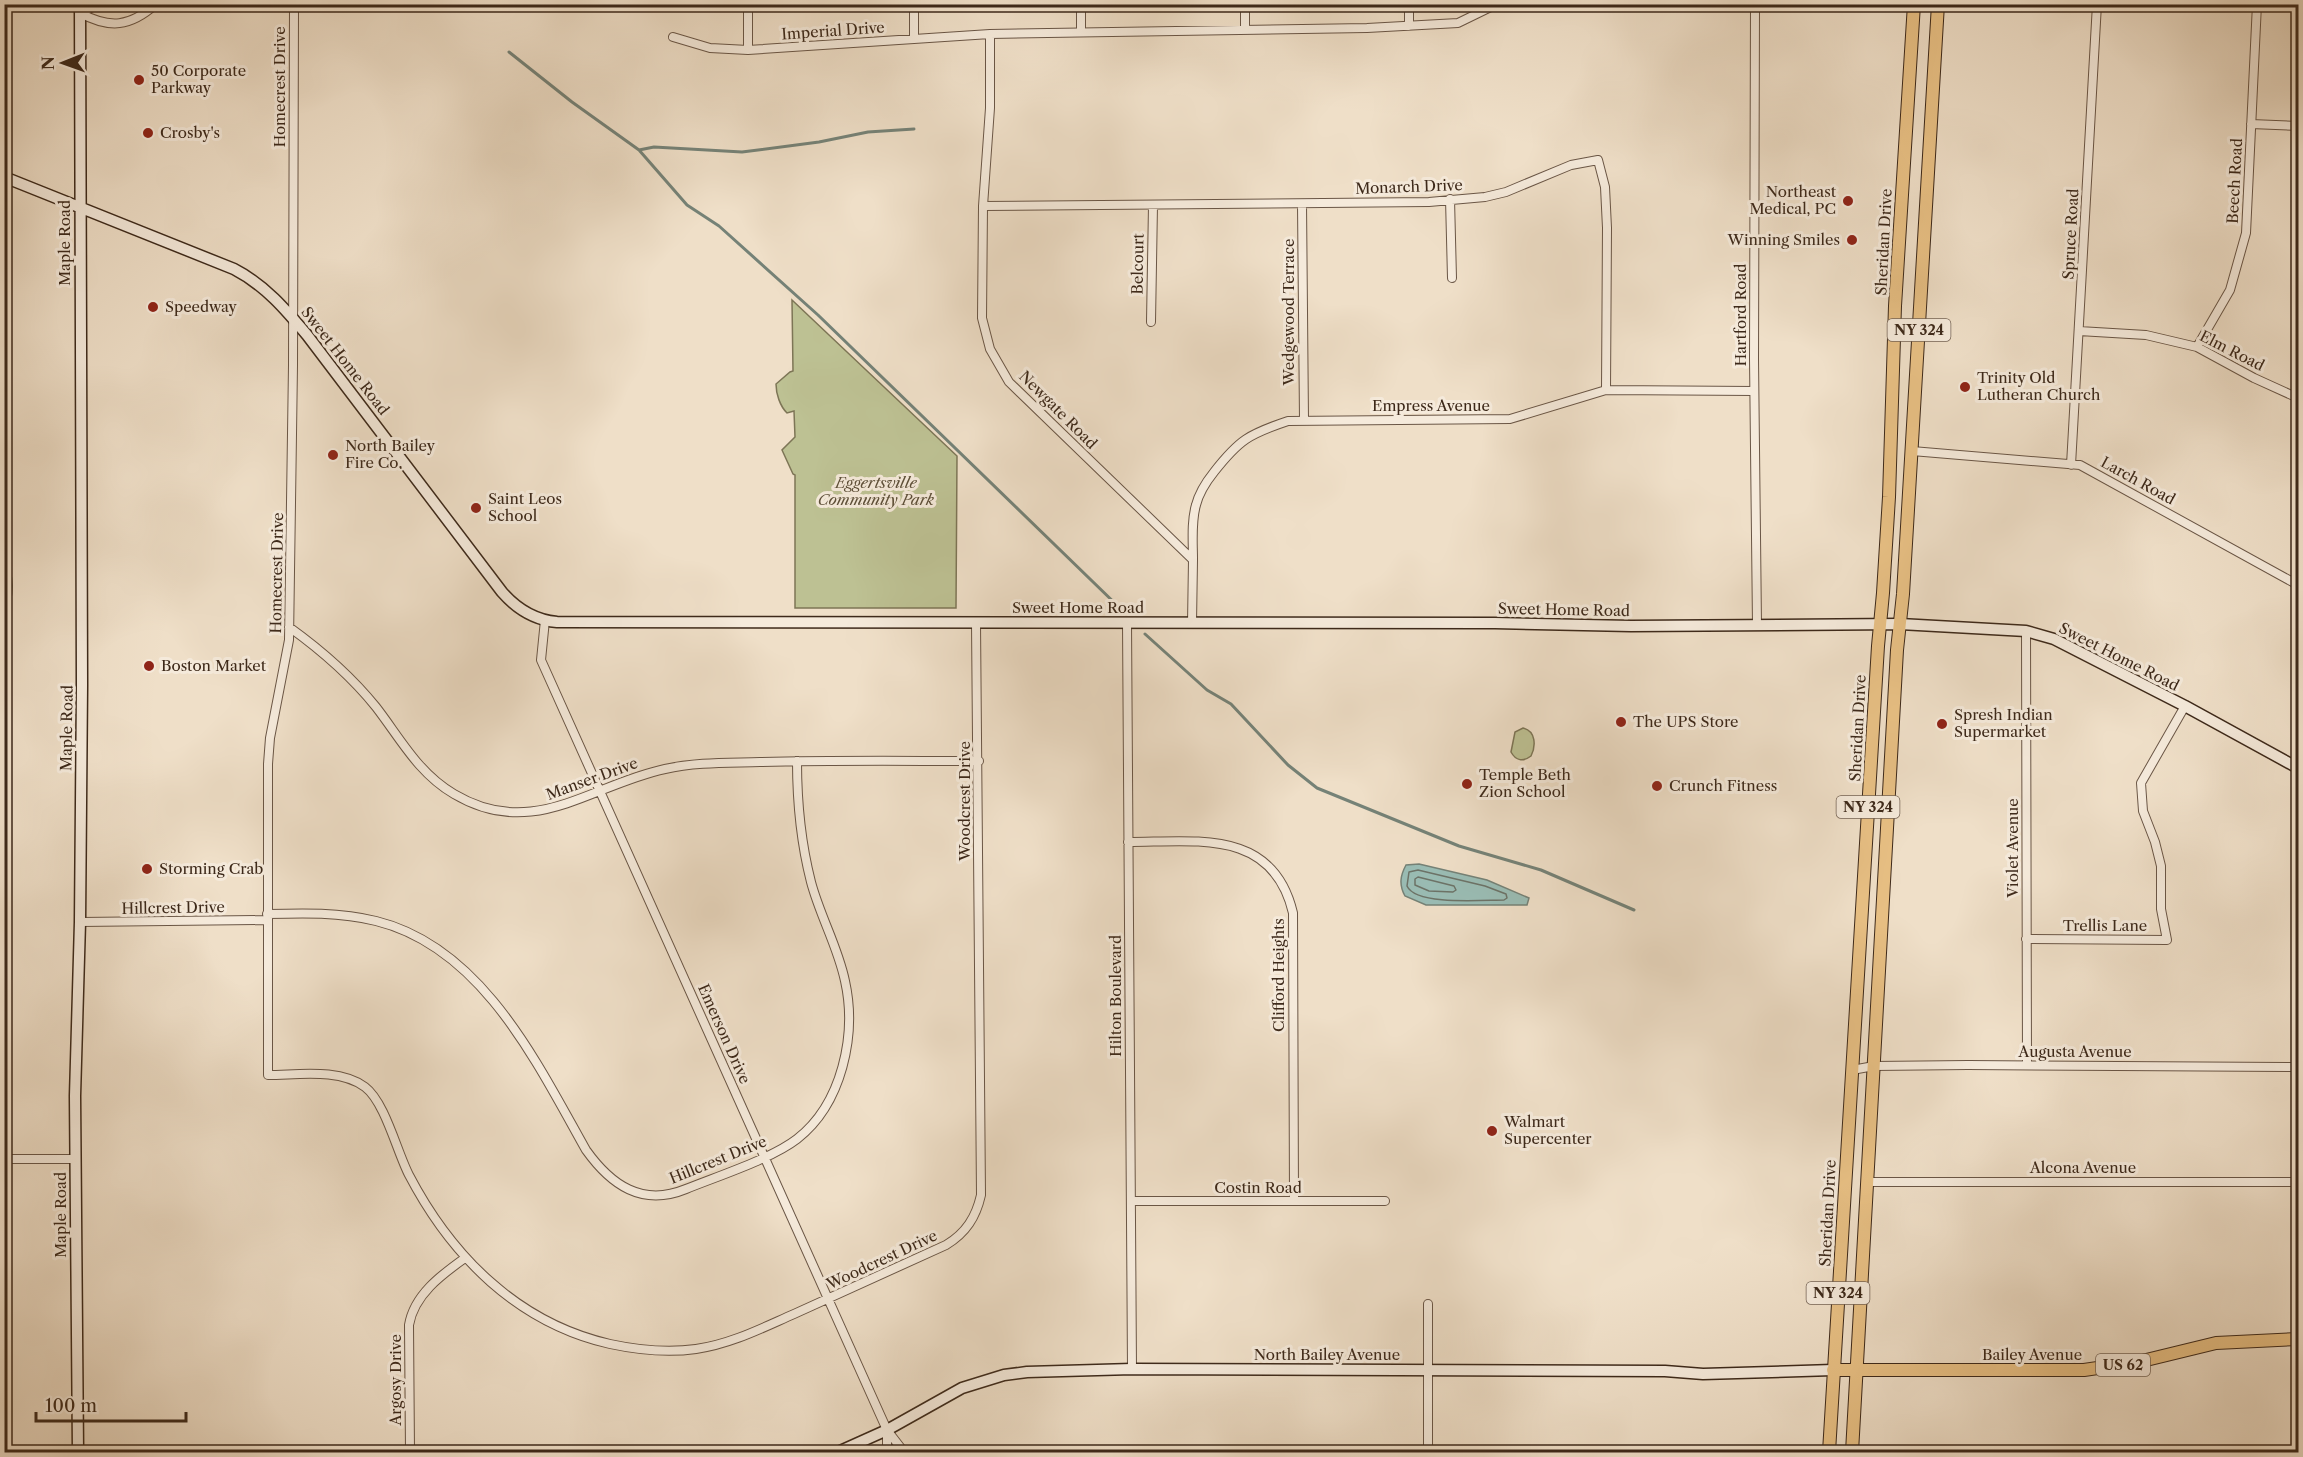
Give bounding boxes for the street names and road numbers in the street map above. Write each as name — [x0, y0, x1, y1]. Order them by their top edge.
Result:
street label: Imperial Drive — [781, 17, 885, 44]
street label: Homecrest Drive — [270, 26, 289, 148]
street label: Beech Road — [2223, 138, 2246, 224]
street label: Monarch Drive — [1355, 175, 1463, 198]
street label: Sheridan Drive — [1871, 188, 1896, 296]
street label: Spruce Road — [2059, 188, 2082, 280]
street label: Maple Road — [55, 200, 74, 286]
street label: Belcourt — [1127, 233, 1148, 295]
street label: Wedgewood Terrace — [1279, 239, 1298, 386]
street label: Hartford Road — [1731, 264, 1750, 366]
street label: Sweet Home Road — [297, 303, 394, 419]
road number: NY 324 — [1888, 319, 1950, 341]
street label: Elm Road — [2197, 326, 2268, 375]
street label: Newgate Road — [1015, 367, 1101, 453]
street label: Empress Avenue — [1372, 396, 1490, 415]
street label: Larch Road — [2098, 452, 2179, 509]
street label: Homecrest Drive — [266, 512, 287, 634]
street label: Sweet Home Road — [1012, 598, 1144, 617]
street label: Sweet Home Road — [1498, 599, 1630, 620]
street label: Sweet Home Road — [2056, 618, 2182, 695]
street label: Sheridan Drive — [1845, 674, 1870, 782]
street label: Maple Road — [56, 685, 77, 771]
street label: Woodcrest Drive — [955, 741, 974, 862]
street label: Manser Drive — [543, 753, 640, 804]
road number: NY 324 — [1836, 796, 1900, 818]
street label: Violet Avenue — [2003, 798, 2022, 899]
street label: Hillcrest Drive — [121, 897, 225, 918]
street label: Trellis Lane — [2063, 916, 2147, 935]
street label: Clifford Heights — [1269, 918, 1288, 1032]
street label: Hilton Boulevard — [1106, 935, 1125, 1057]
street label: Emerson Drive — [694, 981, 755, 1087]
street label: Augusta Avenue — [2017, 1042, 2132, 1061]
street label: Hillcrest Drive — [666, 1131, 769, 1188]
street label: Alcona Avenue — [2029, 1158, 2136, 1177]
street label: Sheridan Drive — [1815, 1159, 1840, 1267]
street label: Maple Road — [51, 1172, 70, 1258]
street label: Costin Road — [1214, 1178, 1302, 1197]
street label: Woodcrest Drive — [823, 1226, 940, 1294]
road number: NY 324 — [1806, 1282, 1870, 1304]
street label: Argosy Drive — [386, 1334, 405, 1427]
street label: North Bailey Avenue — [1254, 1345, 1400, 1364]
street label: Bailey Avenue — [1982, 1345, 2082, 1364]
road number: US 62 — [2096, 1354, 2150, 1376]

